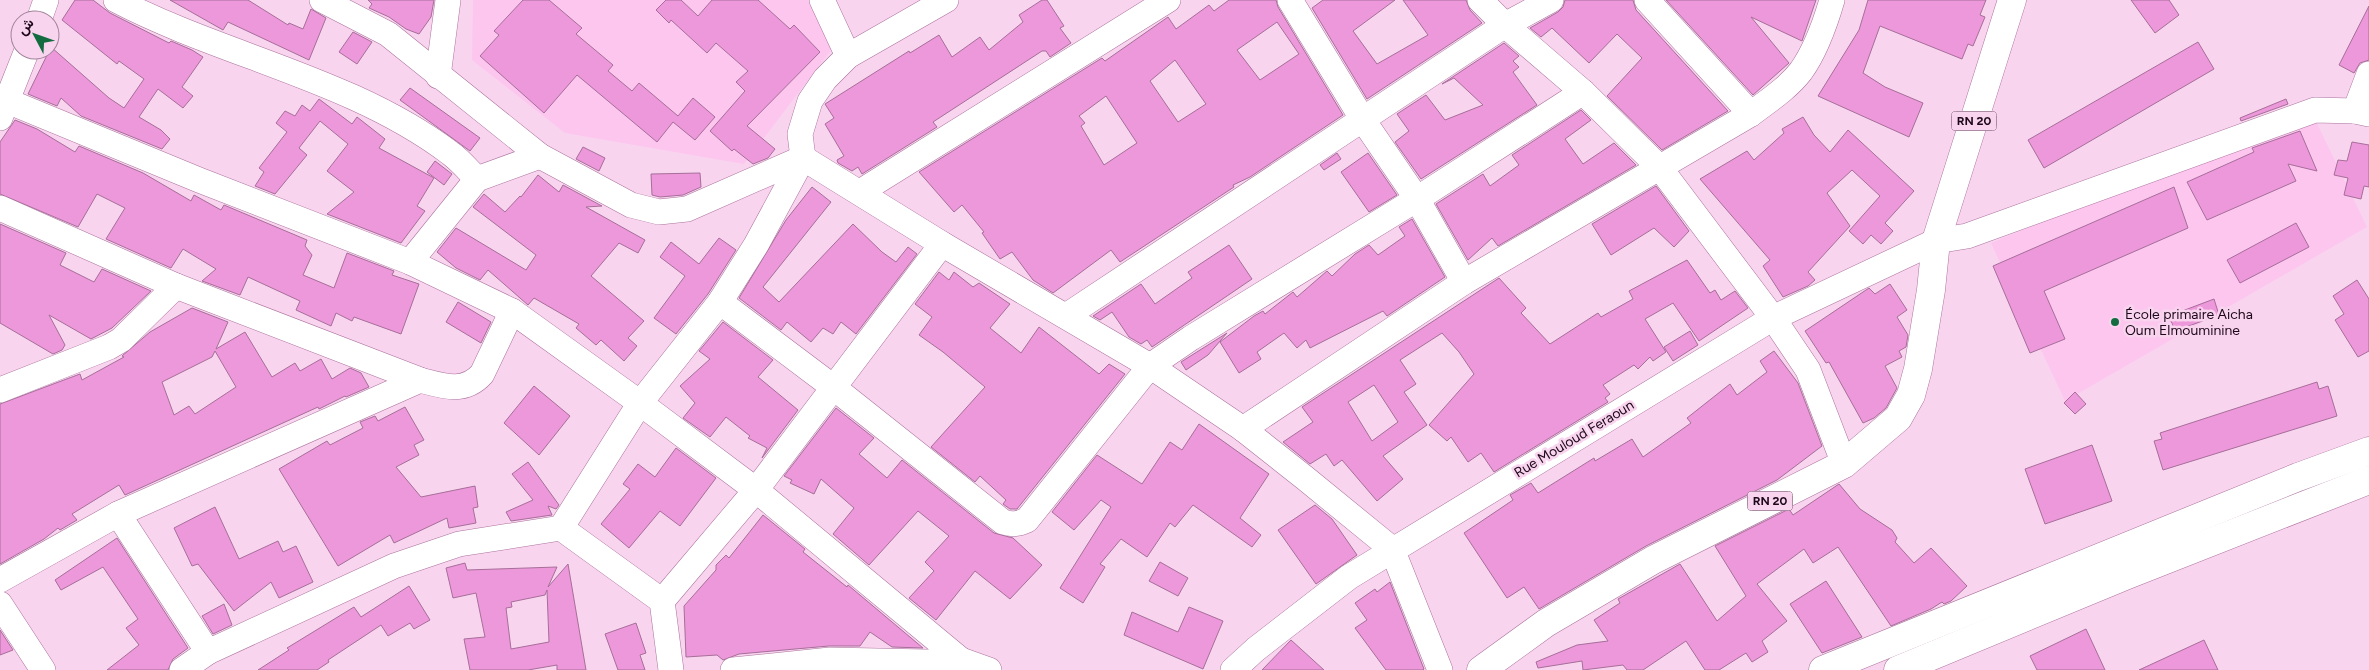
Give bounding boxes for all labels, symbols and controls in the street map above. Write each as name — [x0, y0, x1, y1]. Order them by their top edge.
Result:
north arrow — [10, 10, 60, 60]
text: ش — [14, 15, 38, 39]
road number: RN 20 — [1952, 112, 1996, 130]
place label: École primaire Aicha Oum Elmouminine — [2125, 306, 2253, 339]
marker: École primaire Aicha Oum Elmouminine — [2109, 316, 2121, 328]
street label: Rue Mouloud Feraoun — [1511, 396, 1637, 482]
road number: RN 20 — [1748, 492, 1792, 511]

